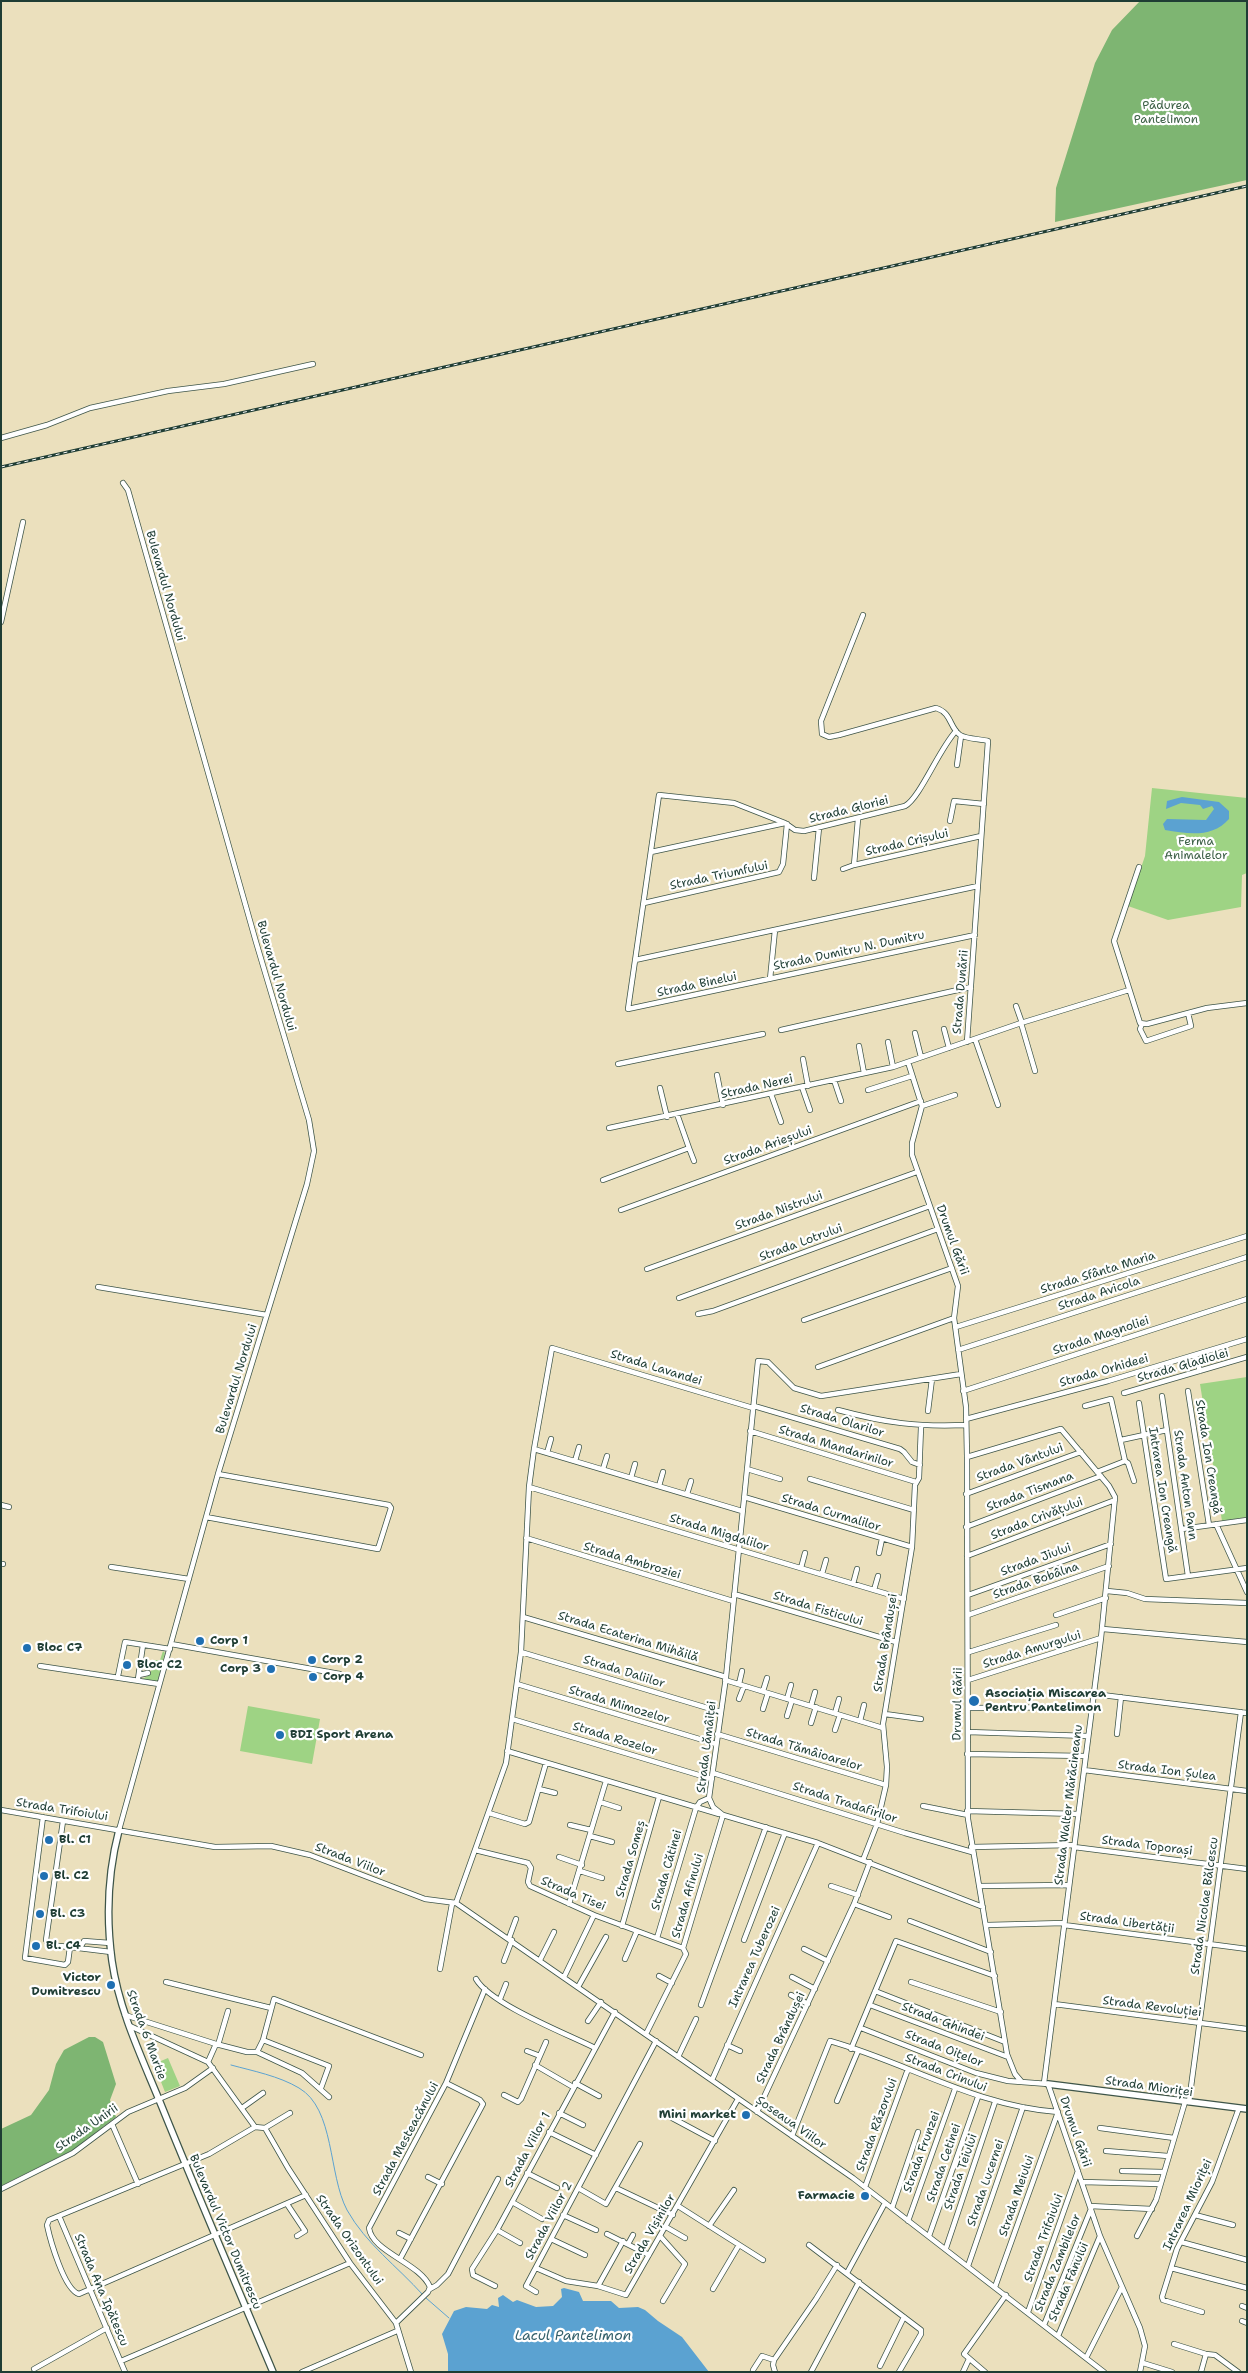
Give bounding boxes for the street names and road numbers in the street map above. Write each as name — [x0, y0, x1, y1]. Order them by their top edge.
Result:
street label: Bulevardul Nordului — [142, 529, 188, 643]
street label: Strada Gloriei — [808, 793, 890, 827]
street label: Strada Crișului — [864, 826, 950, 860]
street label: Strada Triumfului — [669, 859, 769, 893]
street label: Bulevardul Nordului — [253, 919, 299, 1033]
street label: Strada Dumitru N. Dumitru — [772, 928, 926, 974]
street label: Strada Dunării — [950, 949, 972, 1035]
street label: Strada Binelui — [656, 970, 738, 1000]
street label: Strada Nerei — [719, 1072, 795, 1102]
street label: Strada Arieșului — [722, 1123, 814, 1169]
street label: Strada Nistrului — [733, 1188, 825, 1234]
street label: Drumul Gării — [933, 1203, 971, 1277]
street label: Strada Lotrului — [757, 1221, 845, 1265]
street label: Strada Sfânta Maria — [1039, 1249, 1157, 1297]
street label: Strada Avicola — [1056, 1274, 1142, 1314]
street label: Strada Magnoliei — [1051, 1314, 1151, 1358]
street label: Bulevardul Nordului — [213, 1322, 261, 1436]
street label: Strada Gladiolei — [1136, 1346, 1230, 1386]
street label: Strada Lavandei — [608, 1347, 704, 1389]
street label: Strada Orhideei — [1058, 1351, 1150, 1391]
street label: Strada Ion Creangă — [1192, 1399, 1224, 1515]
street label: Strada Olarilor — [798, 1401, 886, 1441]
street label: Strada Mandarinilor — [777, 1423, 895, 1471]
street label: Intrarea Ion Creangă — [1145, 1426, 1179, 1554]
street label: Strada Anton Pann — [1170, 1429, 1200, 1541]
street label: Strada Vântului — [975, 1441, 1065, 1485]
street label: Strada Tismana — [985, 1469, 1075, 1515]
street label: Strada Curmalilor — [780, 1491, 882, 1535]
street label: Strada Crivățului — [989, 1495, 1085, 1543]
street label: Strada Migdalilor — [668, 1511, 770, 1555]
street label: Strada Ambroziei — [582, 1539, 682, 1583]
street label: Strada Jiului — [999, 1541, 1073, 1579]
street label: Strada Bobâlna — [991, 1560, 1081, 1602]
street label: Strada Fisticului — [771, 1589, 865, 1629]
street label: Strada Brândușei — [871, 1593, 901, 1693]
street label: Strada Ecaterina Mihăilă — [556, 1609, 700, 1665]
street label: Strada Amurgului — [981, 1628, 1083, 1672]
street label: Strada Daliilor — [581, 1653, 667, 1691]
street label: Drumul Gării — [950, 1667, 966, 1741]
street label: Strada Mimozelor — [567, 1683, 671, 1727]
street label: Strada Lămâiței — [694, 1700, 720, 1794]
street label: Strada Rozelor — [571, 1719, 659, 1759]
street label: Strada Walter Mărăcineanu — [1052, 1724, 1086, 1886]
street label: Strada Tămâioarelor — [744, 1725, 864, 1775]
street label: Strada Ion Șulea — [1117, 1758, 1217, 1784]
street label: Strada Tradafirilor — [791, 1779, 899, 1827]
street label: Strada Trifoiului — [15, 1796, 109, 1824]
street label: Strada Someș — [613, 1819, 649, 1899]
street label: Strada Cătinei — [649, 1828, 685, 1912]
street label: Strada Toporași — [1101, 1833, 1193, 1859]
street label: Strada Nicolae Bălcescu — [1188, 1836, 1222, 1976]
street label: Strada Viilor — [313, 1840, 387, 1880]
street label: Strada Afinului — [669, 1852, 707, 1940]
street label: Strada Tisei — [538, 1874, 608, 1914]
street label: Intrarea Tuberozei — [726, 1904, 784, 2010]
street label: Strada Libertății — [1079, 1909, 1175, 1937]
street label: Strada 6 Martie — [123, 1988, 169, 2082]
street label: Strada Brândușei — [753, 1990, 809, 2086]
street label: Strada Revoluției — [1102, 1994, 1202, 2020]
street label: Strada Ghindei — [900, 2000, 986, 2044]
street label: Strada Oițelor — [903, 2027, 985, 2071]
street label: Strada Crinului — [903, 2051, 989, 2095]
street label: Strada Mioriței — [1104, 2074, 1194, 2100]
street label: Strada Răzorului — [853, 2076, 901, 2174]
street label: Strada Mesteacănului — [370, 2080, 442, 2198]
street label: Șoseaua Viilor — [753, 2093, 829, 2153]
street label: Drumul Gării — [1056, 2095, 1094, 2169]
street label: Strada Unirii — [53, 2101, 121, 2155]
street label: Strada Frunzei — [901, 2109, 943, 2195]
street label: Strada Viilor 1 — [502, 2110, 554, 2190]
street label: Strada Cetinei — [924, 2122, 964, 2204]
street label: Strada Teiului — [941, 2132, 981, 2212]
street label: Strada Lucernei — [964, 2138, 1008, 2228]
street label: Bulevardul Victor Dumitrescu — [186, 2152, 264, 2312]
street label: Strada Meiului — [996, 2153, 1038, 2239]
street label: Intrarea Mioriței — [1160, 2157, 1216, 2253]
street label: Strada Viilor 2 — [522, 2179, 576, 2263]
street label: Strada Vișinilor — [621, 2191, 679, 2277]
street label: Strada Orizontului — [312, 2192, 386, 2288]
street label: Strada Trifoiului — [1021, 2192, 1067, 2284]
street label: Strada Zambilelor — [1032, 2212, 1084, 2314]
street label: Strada Ana Ipătescu — [71, 2232, 131, 2348]
street label: Strada Fânului — [1046, 2240, 1092, 2324]

